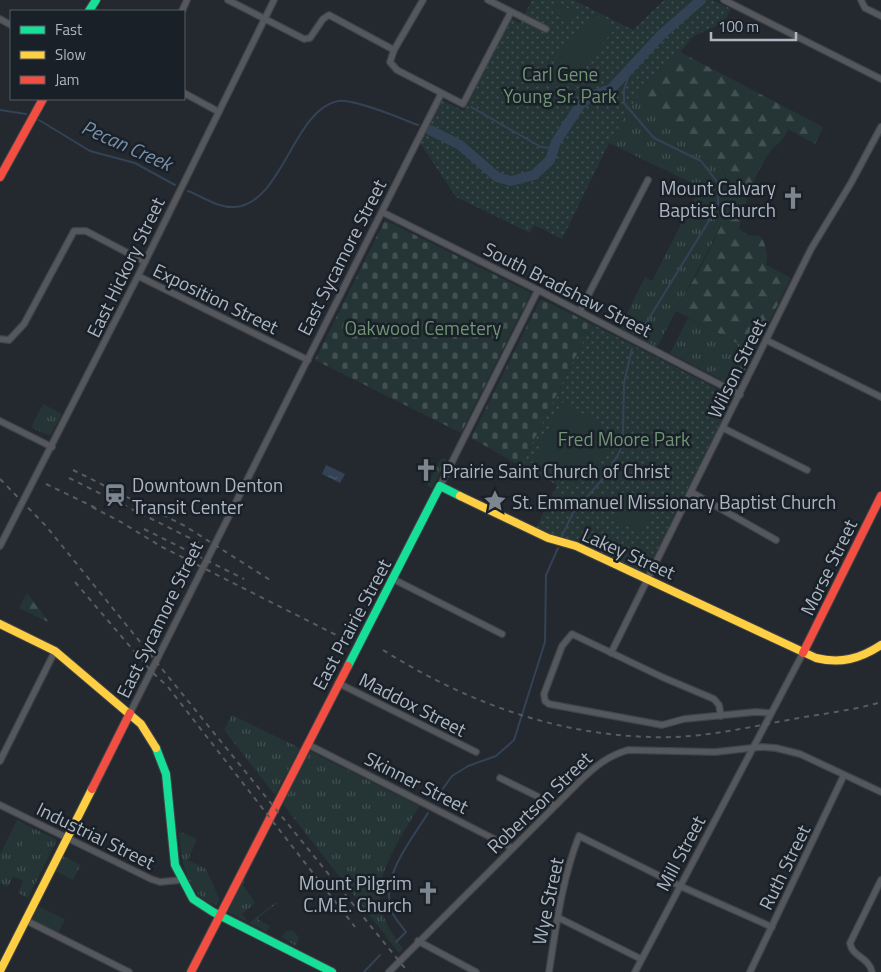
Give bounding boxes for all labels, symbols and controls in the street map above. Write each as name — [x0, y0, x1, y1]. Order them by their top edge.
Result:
legend — [10, 10, 185, 100]
scale bar — [711, 10, 796, 42]
text: 100 m — [718, 15, 759, 38]
text: Fast — [55, 18, 83, 41]
text: Slow — [55, 43, 86, 66]
park label: Carl Gene Young Sr. Park — [503, 59, 617, 110]
text: Jam — [55, 68, 79, 91]
water label: Pecan Creek — [77, 111, 179, 180]
place label: Mount Calvary Baptist Church — [659, 173, 776, 224]
street label: East Sycamore Street — [289, 174, 393, 340]
church icon: Mount Calvary Baptist Church — [780, 185, 806, 211]
street label: East Hickory Street — [78, 192, 172, 342]
street label: South Bradshaw Street — [479, 234, 658, 344]
street label: Exposition Street — [148, 255, 284, 341]
park label: Oakwood Cemetery — [344, 313, 502, 342]
street label: Wilson Street — [699, 313, 773, 423]
park label: Fred Moore Park — [558, 424, 690, 453]
place label: Prairie Saint Church of Christ — [442, 456, 670, 485]
church icon: Prairie Saint Church of Christ — [413, 457, 439, 483]
place label: Downtown Denton Transit Center — [132, 470, 283, 521]
station icon: Downtown Denton Transit Center — [102, 482, 128, 508]
place label: St. Emmanuel Missionary Baptist Church — [512, 487, 836, 516]
place icon: St. Emmanuel Missionary Baptist Church — [482, 488, 508, 514]
street label: Morse Street — [792, 514, 864, 620]
street label: Lakey Street — [578, 520, 681, 587]
street label: East Sycamore Street — [108, 535, 210, 703]
street label: East Prairie Street — [304, 553, 398, 695]
street label: Maddox Street — [354, 664, 472, 744]
street label: Skinner Street — [360, 743, 474, 821]
street label: Robertson Street — [480, 744, 598, 860]
street label: Industrial Street — [32, 794, 160, 876]
street label: Mill Street — [648, 810, 712, 896]
street label: Ruth Street — [751, 819, 817, 915]
street label: Wye Street — [524, 854, 570, 947]
place label: Mount Pilgrim C.M.E. Church — [299, 868, 412, 919]
church icon: Mount Pilgrim C.M.E. Church — [415, 880, 441, 906]

